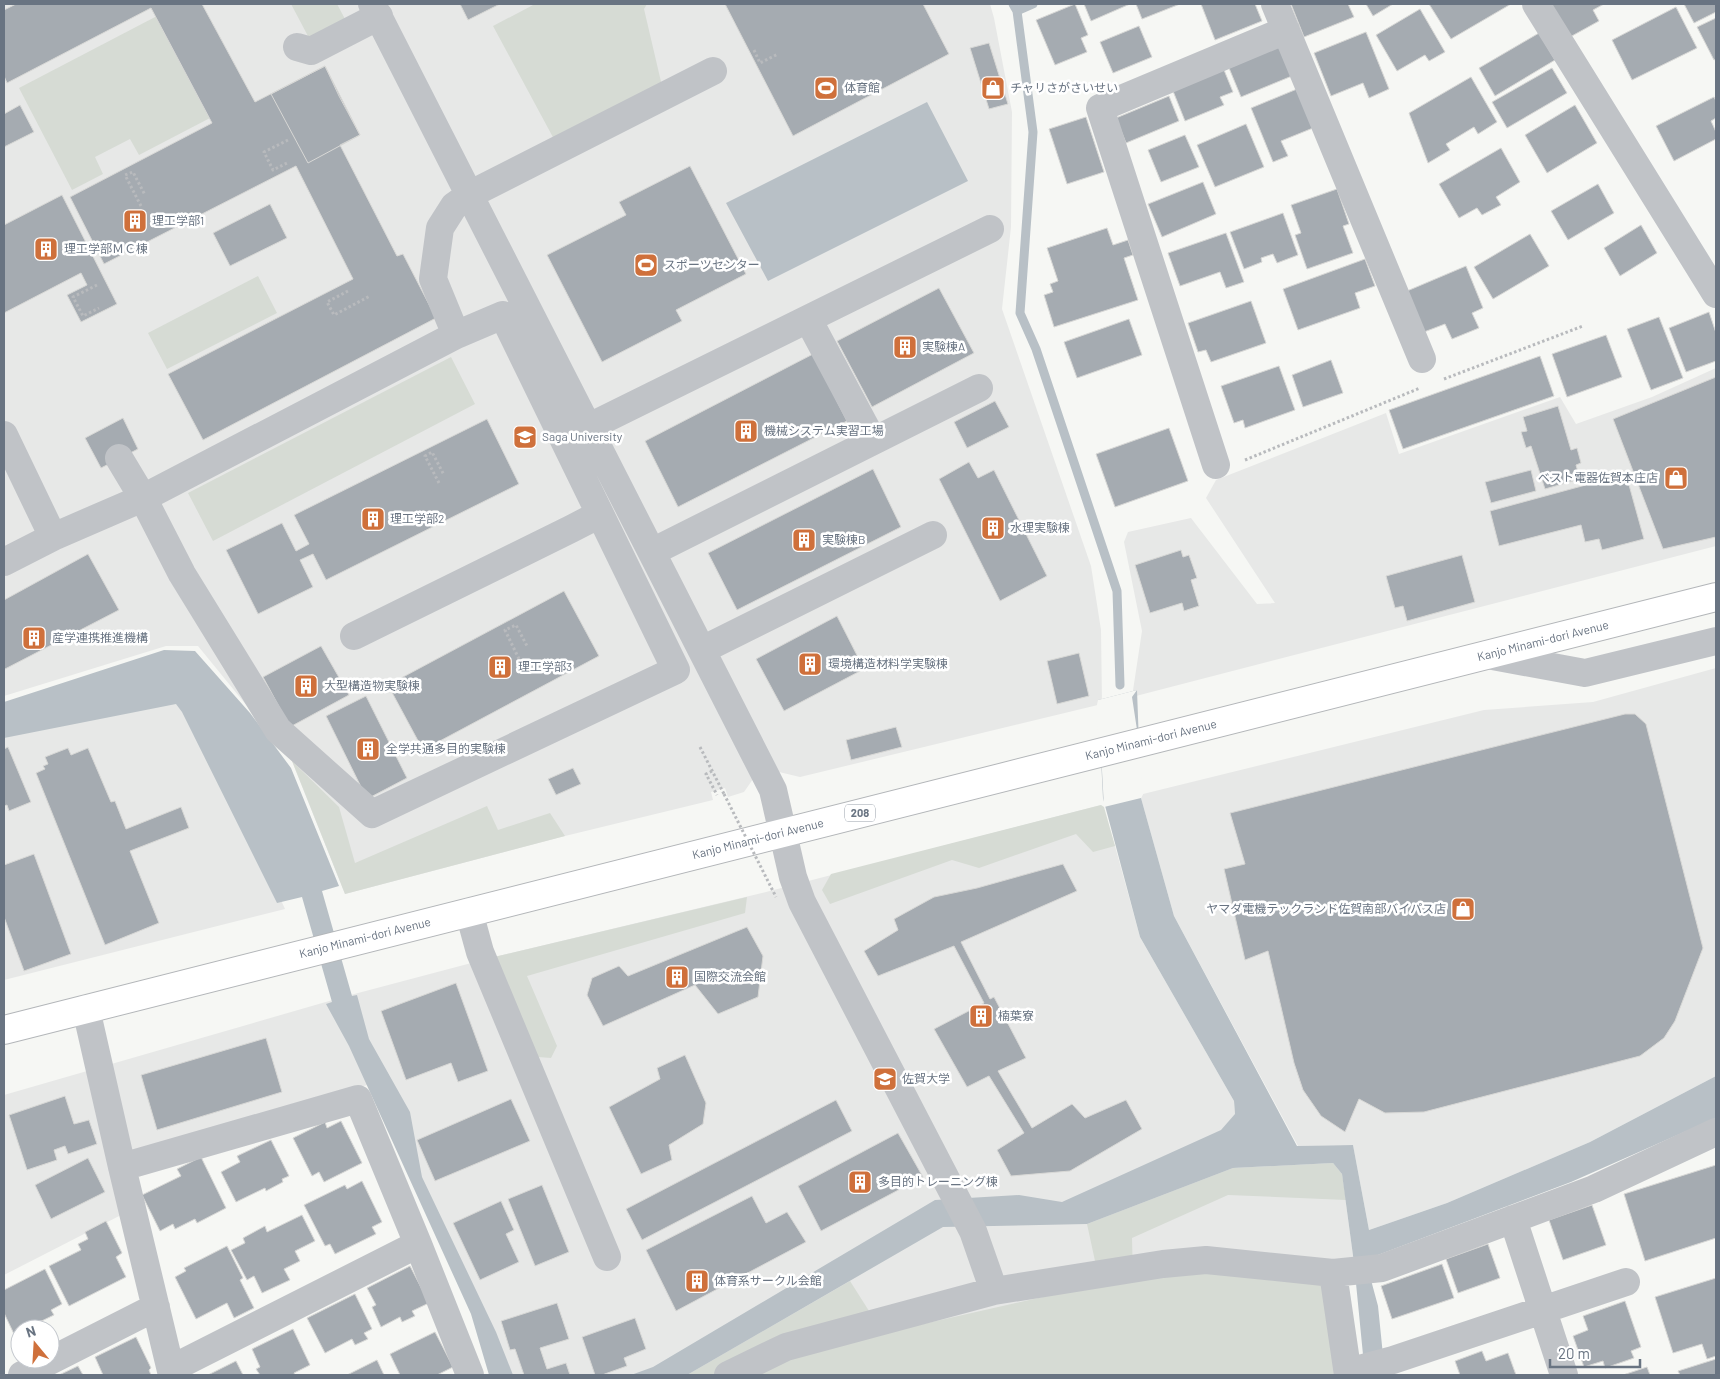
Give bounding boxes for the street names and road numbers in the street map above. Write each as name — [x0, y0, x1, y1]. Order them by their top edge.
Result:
street label: Kanjo Minami-dori Avenue — [1476, 617, 1610, 663]
street label: Kanjo Minami-dori Avenue — [1084, 716, 1218, 762]
road number: 208 — [845, 804, 875, 821]
street label: Kanjo Minami-dori Avenue — [691, 815, 825, 861]
street label: Kanjo Minami-dori Avenue — [298, 914, 432, 960]

